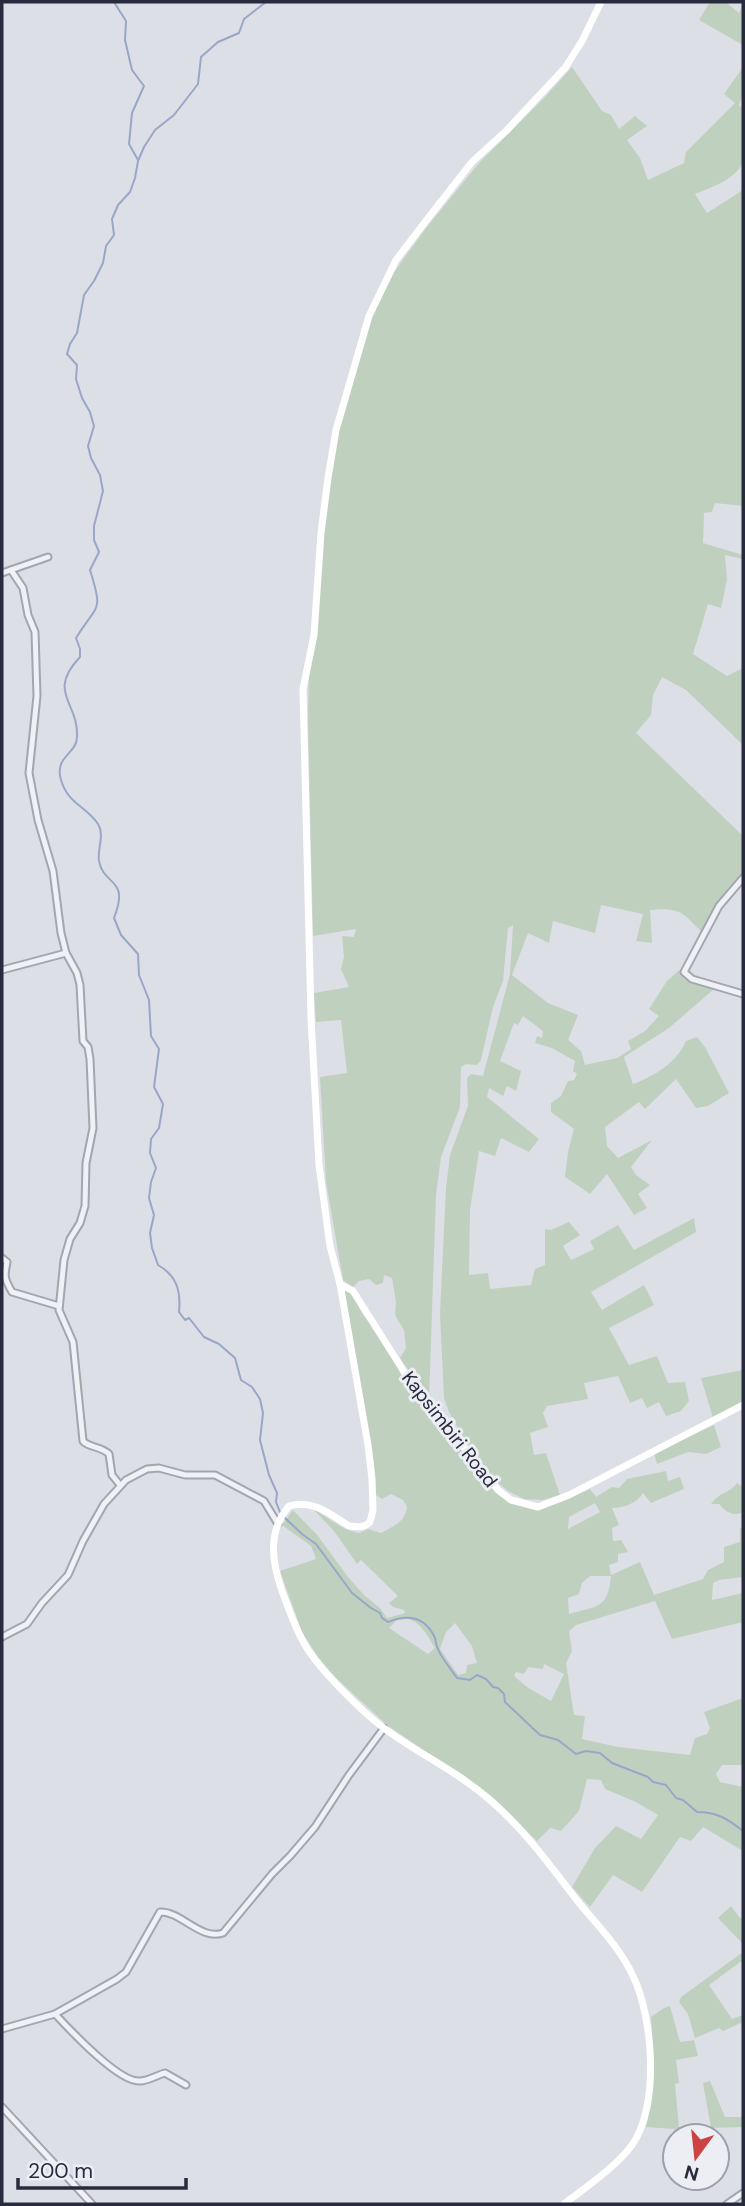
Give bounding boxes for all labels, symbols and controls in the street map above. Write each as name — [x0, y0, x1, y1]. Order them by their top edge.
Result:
street label: Kapsimbiri Road — [396, 1366, 503, 1493]
north arrow — [661, 2122, 731, 2192]
scale bar — [18, 2146, 186, 2190]
text: 200 m — [28, 2157, 93, 2185]
text: N — [682, 2159, 702, 2187]

